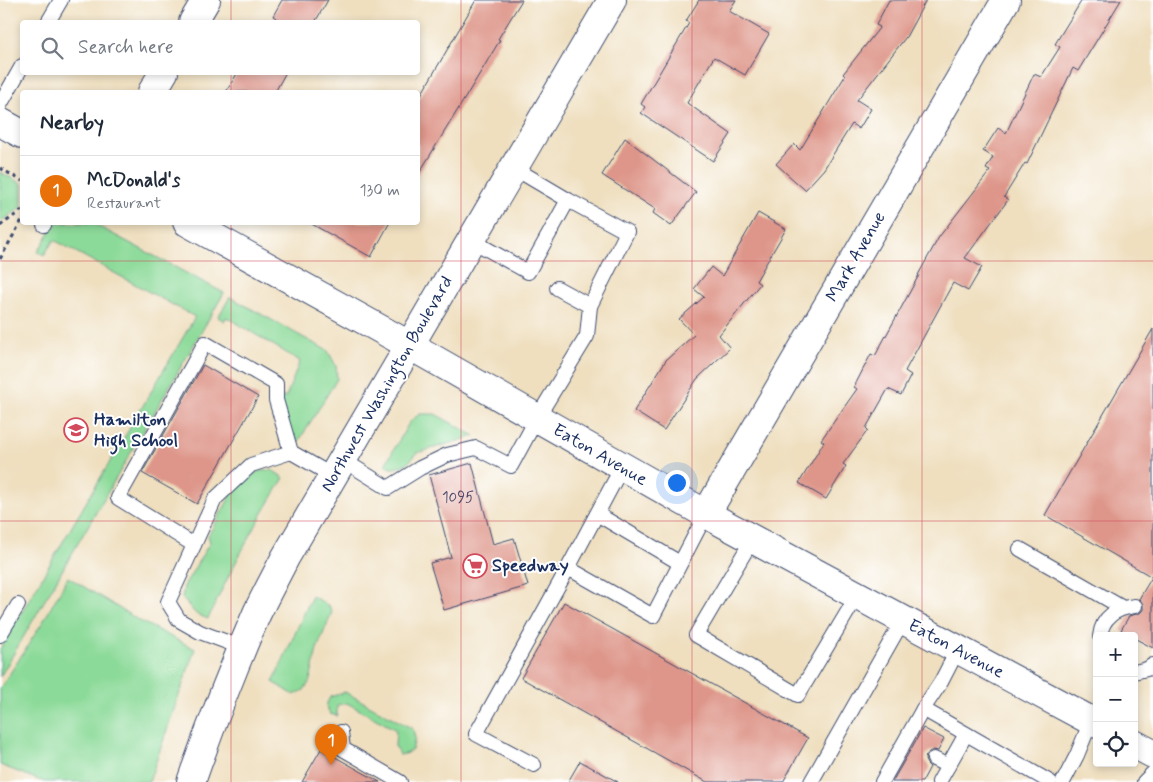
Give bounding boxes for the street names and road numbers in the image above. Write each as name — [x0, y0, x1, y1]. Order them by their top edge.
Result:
street label: Mark Avenue — [820, 207, 892, 307]
street label: Northwest Washington Boulevard — [315, 272, 461, 497]
street label: Eaton Avenue — [548, 418, 652, 492]
street label: Eaton Avenue — [904, 614, 1008, 684]

